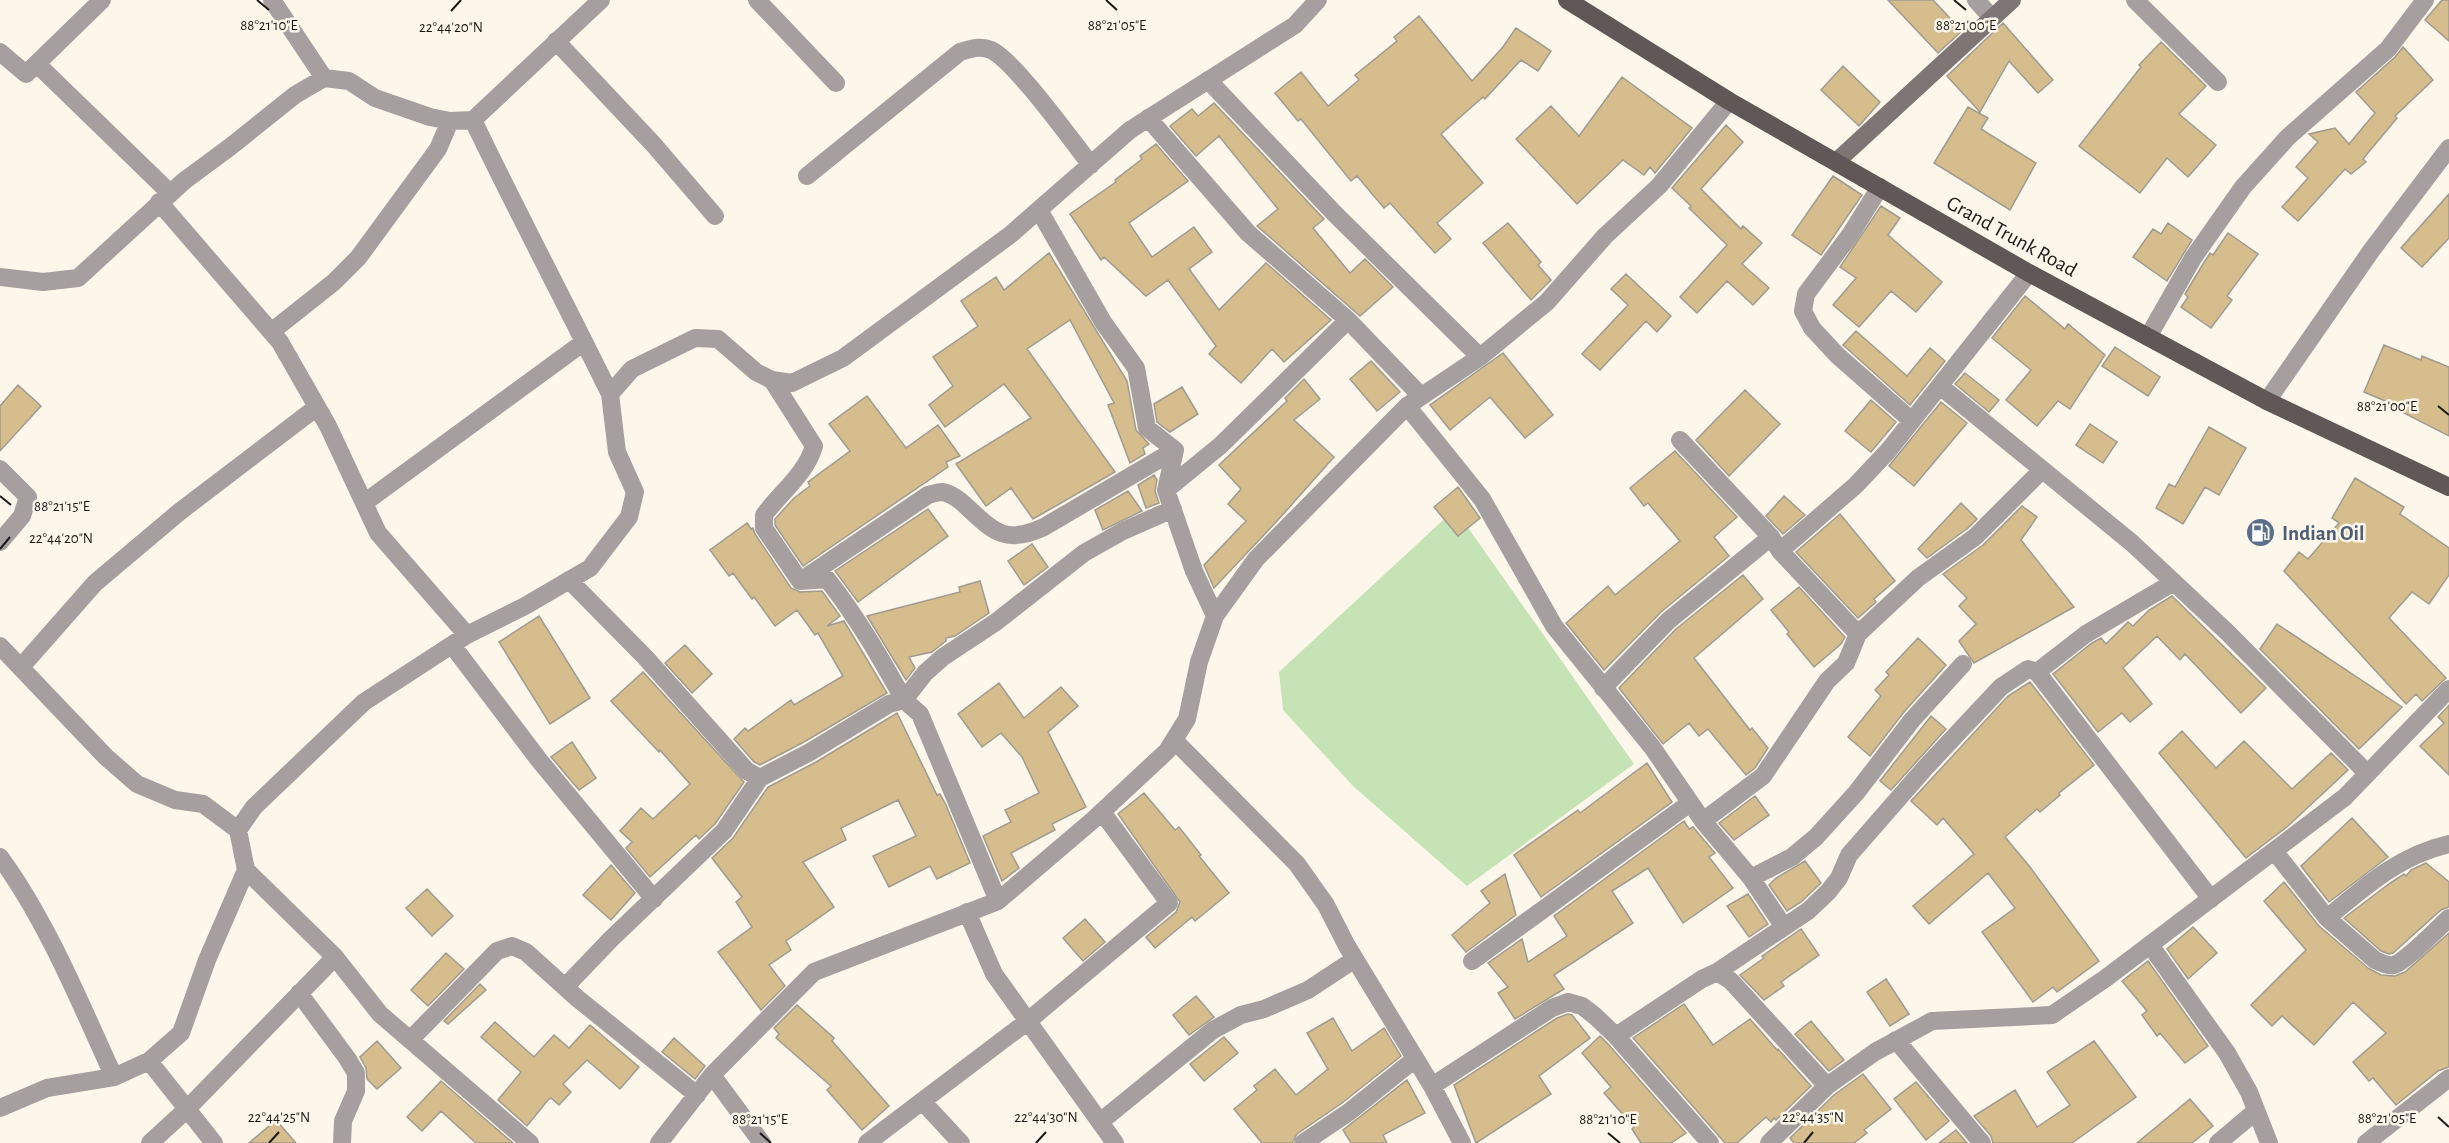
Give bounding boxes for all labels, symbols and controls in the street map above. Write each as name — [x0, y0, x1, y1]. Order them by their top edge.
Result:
text: 88°21'10"E — [240, 18, 298, 33]
text: 88°21'05"E — [1088, 18, 1146, 33]
text: 88°21'00"E — [1936, 18, 1996, 33]
text: 22°44'20"N — [419, 20, 483, 35]
street label: Grand Trunk Road — [1943, 192, 2080, 281]
text: 88°21'00"E — [2357, 399, 2417, 414]
text: 88°21'15"E — [34, 499, 90, 514]
fuel station icon: Indian Oil — [2245, 517, 2277, 549]
place label: Indian Oil — [2282, 523, 2364, 544]
text: 22°44'20"N — [29, 531, 93, 546]
text: 22°44'25"N — [248, 1110, 310, 1125]
text: 22°44'30"N — [1014, 1110, 1078, 1125]
text: 22°44'35"N — [1782, 1110, 1844, 1125]
text: 88°21'05"E — [2358, 1111, 2416, 1126]
text: 88°21'15"E — [732, 1112, 788, 1127]
text: 88°21'10"E — [1579, 1112, 1637, 1127]

